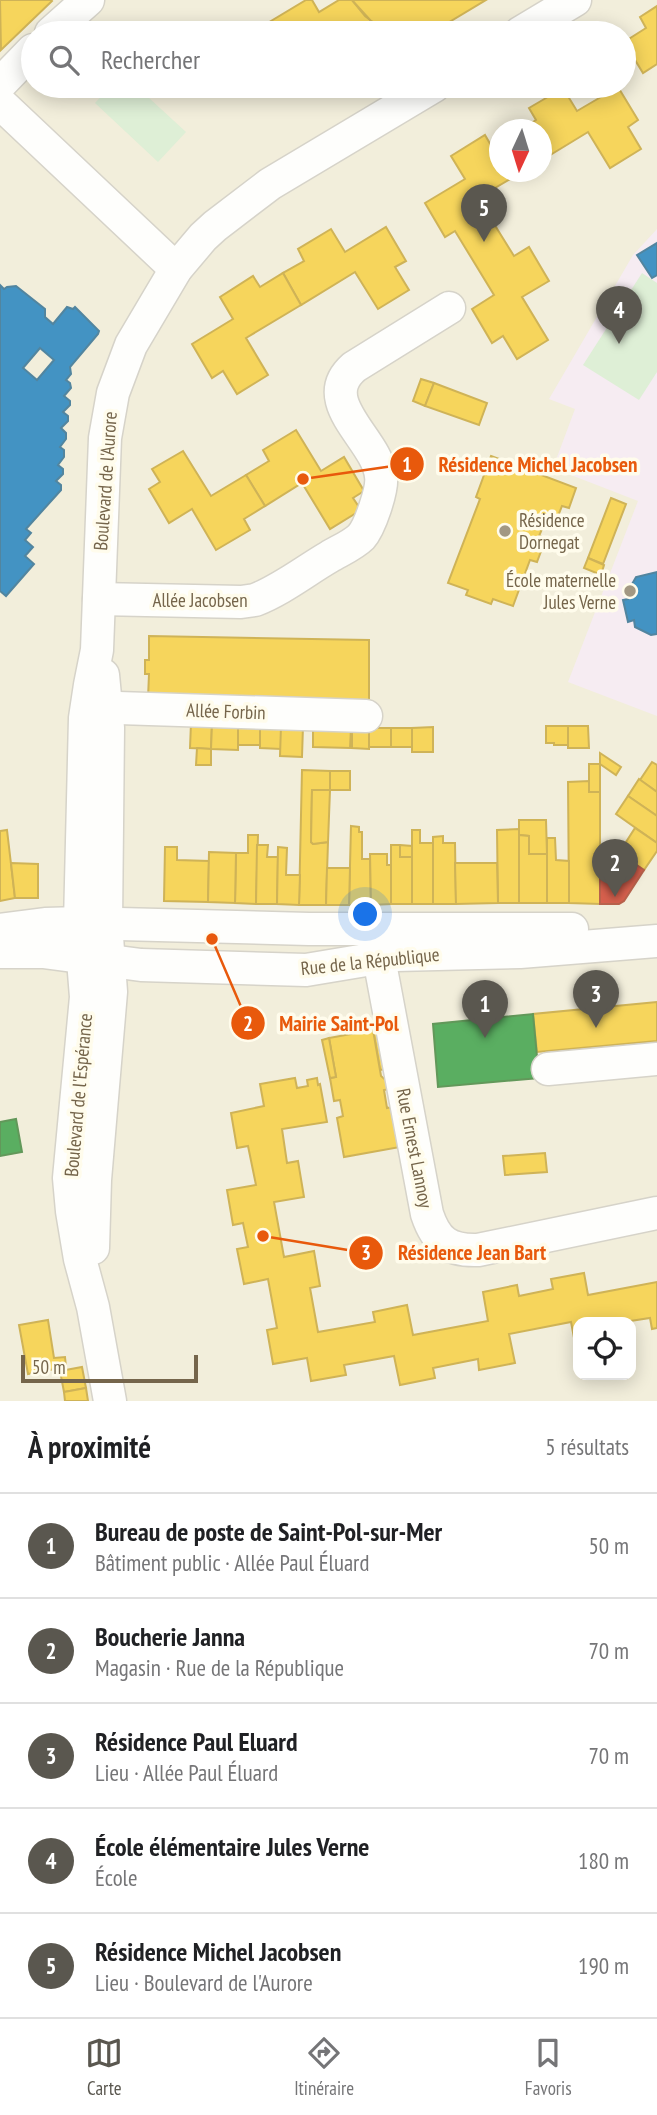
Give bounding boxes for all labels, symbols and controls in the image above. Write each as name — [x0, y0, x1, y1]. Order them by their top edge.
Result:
search box — [21, 21, 636, 98]
icon: search — [45, 41, 83, 79]
text: Rechercher — [101, 43, 200, 76]
north arrow — [489, 119, 552, 182]
pin: 5 — [461, 184, 507, 242]
pin: 4 — [596, 286, 642, 344]
street label: Boulevard de l'Aurore — [88, 410, 122, 551]
callout: Résidence Michel Jacobsen — [389, 443, 651, 485]
text: 1 — [402, 451, 412, 478]
text: Résidence Michel Jacobsen — [439, 451, 638, 478]
place label: Résidence Dornegat — [519, 508, 585, 554]
marker: Résidence Dornegat — [497, 523, 513, 539]
place label: École maternelle Jules Verne — [506, 568, 616, 614]
marker: École maternelle Jules Verne — [622, 583, 638, 599]
street label: Allée Jacobsen — [152, 588, 248, 612]
street label: Allée Forbin — [186, 698, 266, 724]
pin: 2 — [592, 839, 638, 897]
your location — [348, 897, 382, 931]
street label: Rue de la République — [300, 942, 441, 980]
pin: 3 — [573, 970, 619, 1028]
pin: 1 — [462, 980, 508, 1038]
callout: Mairie Saint-Pol — [230, 1002, 413, 1044]
text: 2 — [243, 1010, 253, 1037]
text: Mairie Saint-Pol — [279, 1010, 400, 1037]
street label: Boulevard de l'Espérance — [59, 1012, 97, 1178]
street label: Rue Ernest Lannoy — [392, 1086, 439, 1211]
callout: Résidence Jean Bart — [349, 1232, 560, 1274]
text: 3 — [361, 1239, 371, 1266]
text: Résidence Jean Bart — [398, 1239, 546, 1266]
map controls — [573, 1317, 636, 1380]
button: locate — [573, 1317, 636, 1380]
scale bar — [21, 1352, 198, 1384]
text: 50 m — [32, 1355, 66, 1379]
text: À proximité — [28, 1427, 151, 1466]
text: 5 résultats — [545, 1432, 629, 1461]
text: Bureau de poste de Saint-Pol-sur-Mer — [95, 1515, 442, 1548]
text: 1 — [46, 1531, 57, 1560]
text: 50 m — [588, 1531, 629, 1560]
text: Bâtiment public · Allée Paul Éluard — [95, 1548, 369, 1577]
text: Boucherie Janna — [95, 1620, 245, 1653]
text: 2 — [46, 1636, 57, 1665]
text: 70 m — [588, 1636, 629, 1665]
text: Magasin · Rue de la République — [95, 1653, 344, 1682]
text: Résidence Paul Eluard — [95, 1725, 298, 1758]
text: 3 — [46, 1741, 57, 1770]
text: 70 m — [588, 1741, 629, 1770]
text: Lieu · Allée Paul Éluard — [95, 1758, 278, 1787]
text: École élémentaire Jules Verne — [95, 1830, 369, 1863]
text: 4 — [46, 1846, 57, 1875]
text: 180 m — [578, 1846, 629, 1875]
text: École — [95, 1863, 137, 1892]
text: Résidence Michel Jacobsen — [95, 1935, 341, 1968]
text: 5 — [46, 1951, 57, 1980]
text: 190 m — [578, 1951, 629, 1980]
text: Lieu · Boulevard de l'Aurore — [95, 1968, 313, 1997]
tab: Carte — [85, 2034, 123, 2100]
tab: Itinéraire — [294, 2034, 354, 2100]
tab: Favoris — [525, 2034, 572, 2100]

